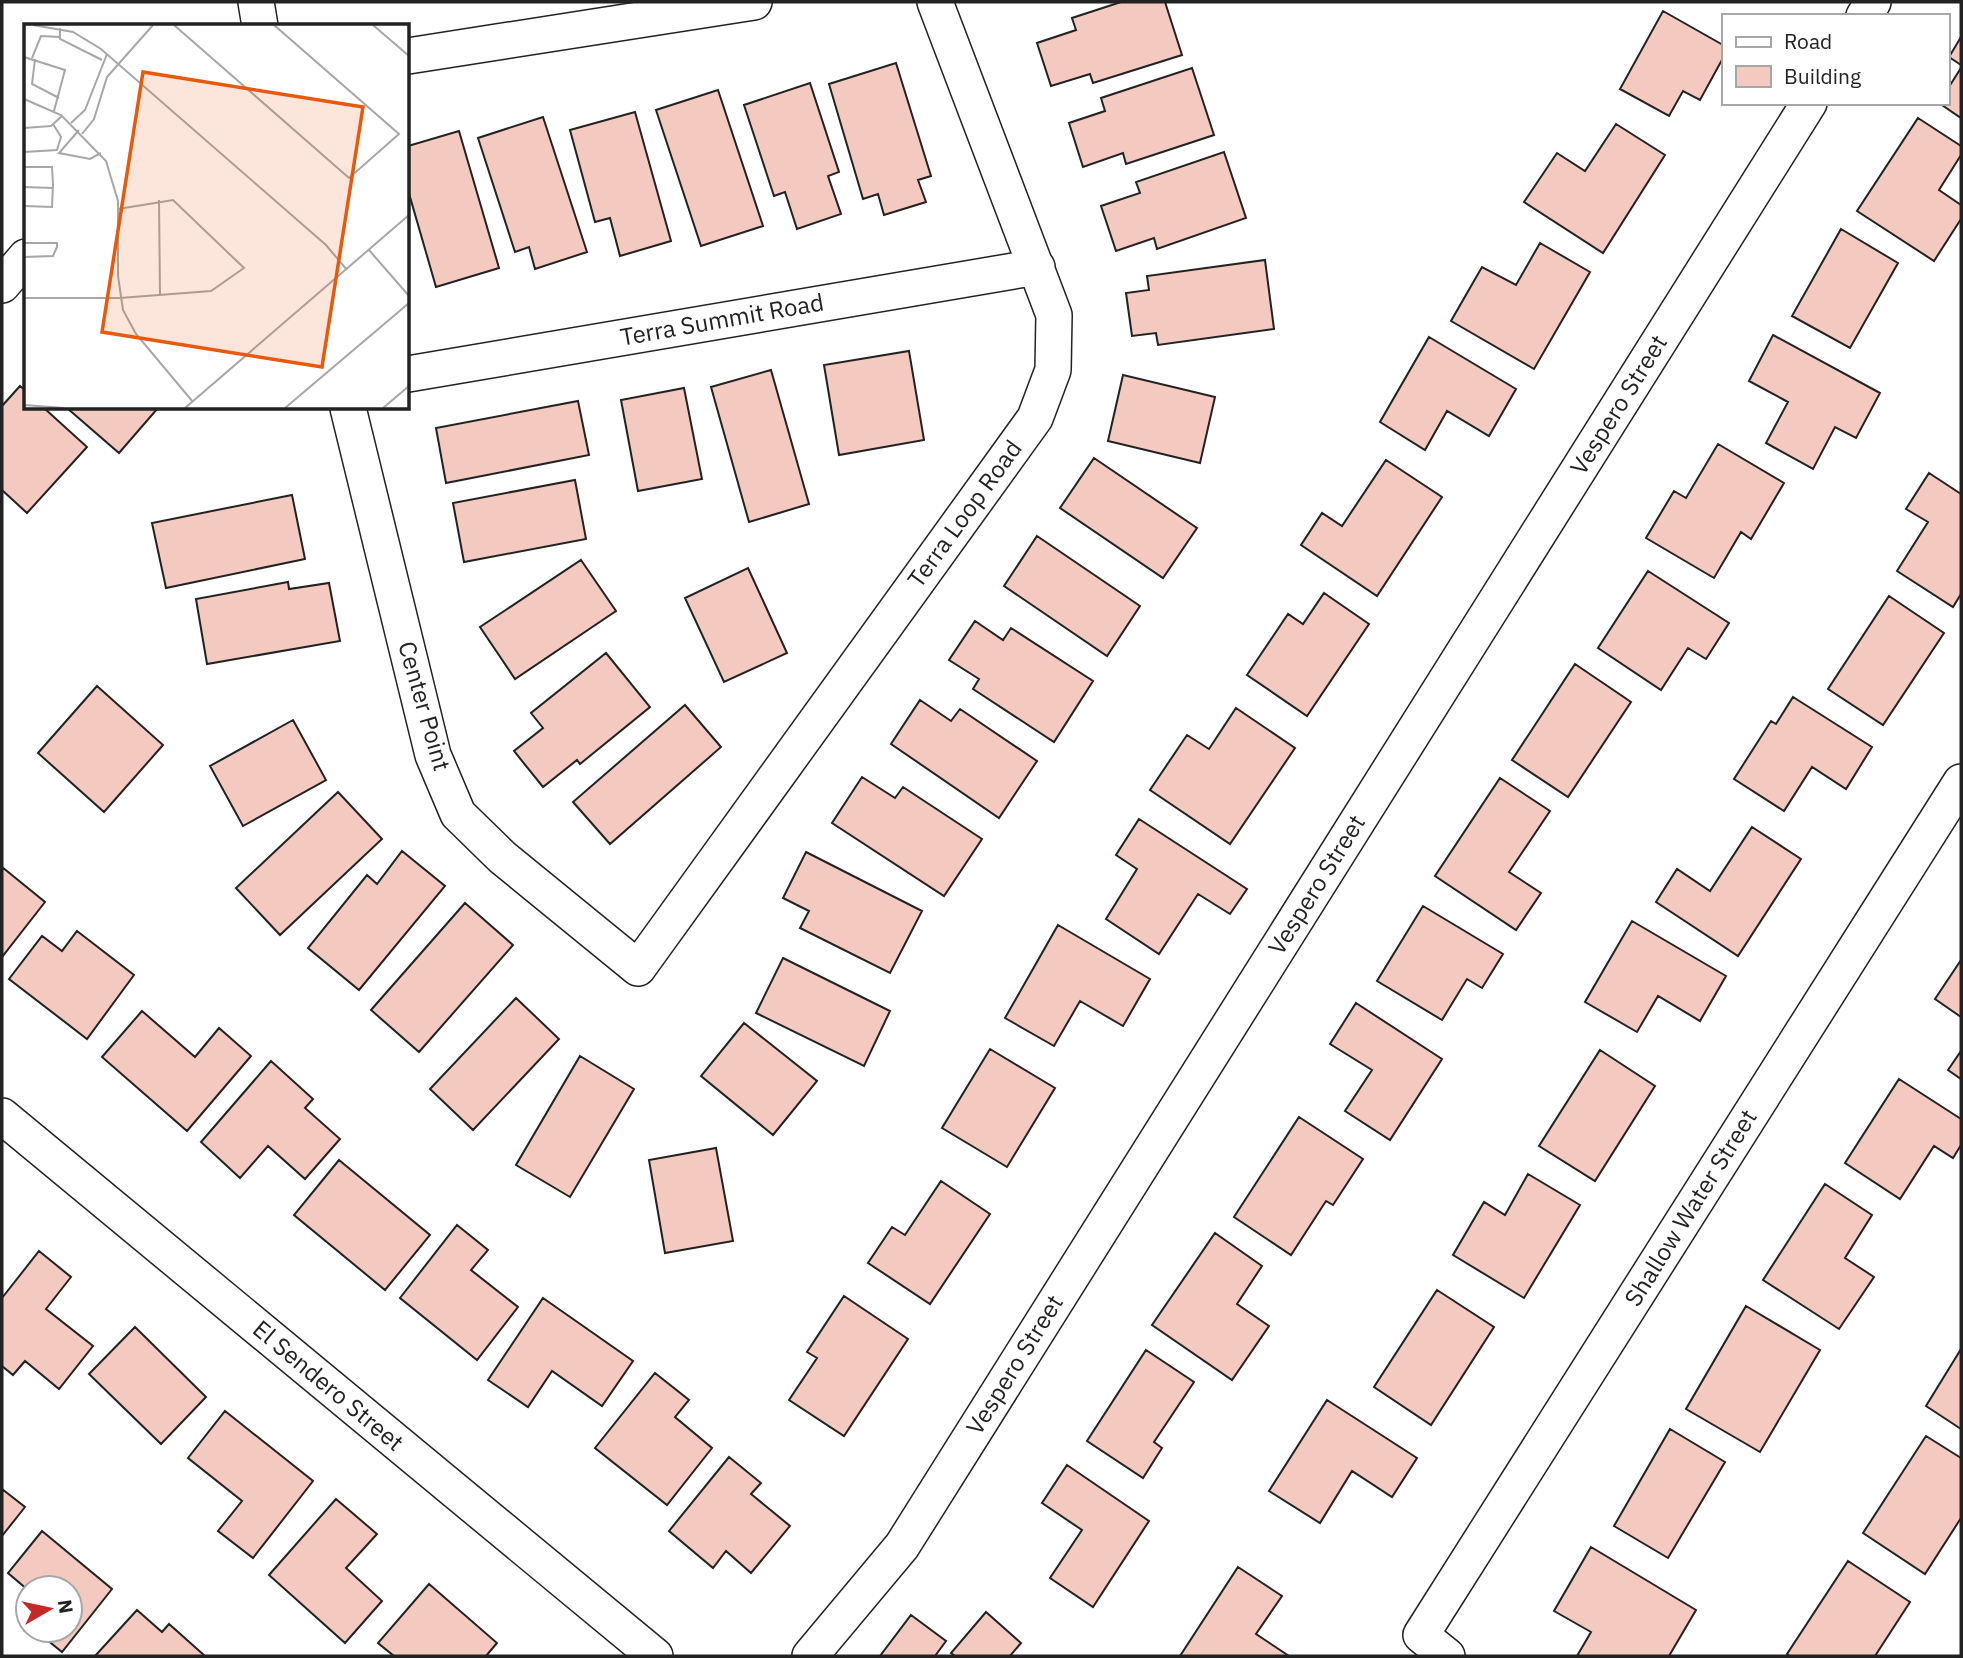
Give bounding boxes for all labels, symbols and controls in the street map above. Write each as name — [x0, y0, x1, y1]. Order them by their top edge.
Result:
legend — [1722, 14, 1949, 105]
inset map — [24, 24, 410, 410]
text: Road — [1784, 27, 1832, 55]
text: Building — [1784, 62, 1861, 90]
street label: Terra Summit Road — [618, 285, 826, 353]
street label: Vespero Street — [1562, 328, 1674, 481]
street label: Terra Loop Road — [900, 433, 1029, 594]
street label: Center Point — [391, 637, 459, 774]
street label: Vespero Street — [1260, 808, 1372, 961]
street label: Shallow Water Street — [1617, 1103, 1764, 1312]
street label: Vespero Street — [958, 1288, 1070, 1441]
street label: El Sendero Street — [246, 1313, 411, 1458]
north arrow — [14, 1574, 84, 1644]
text: N — [53, 1598, 79, 1615]

